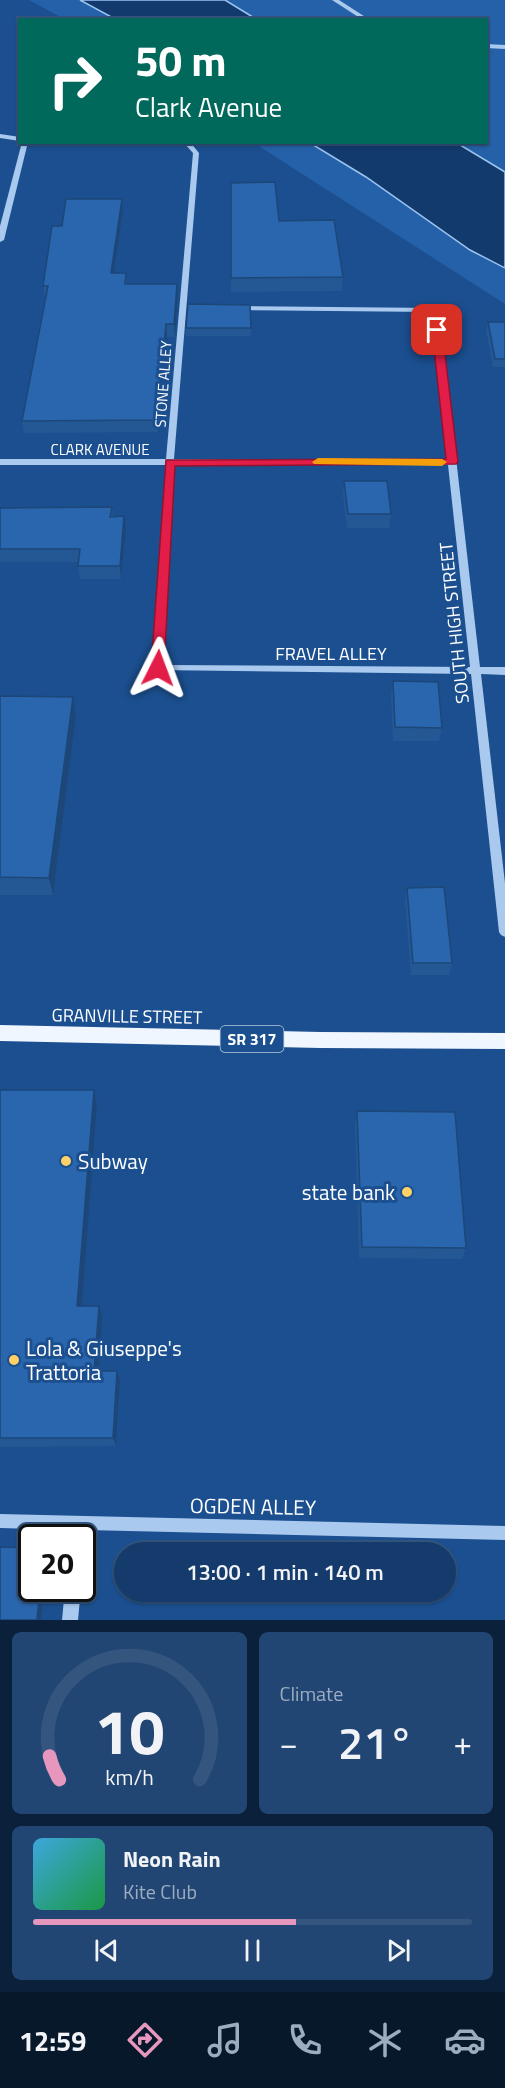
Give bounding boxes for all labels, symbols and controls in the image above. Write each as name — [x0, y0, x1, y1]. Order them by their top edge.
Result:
text: 50 m — [135, 28, 227, 92]
icon: right — [36, 42, 114, 120]
text: Clark Avenue — [135, 86, 282, 127]
pin — [411, 304, 462, 355]
icon: arrive — [420, 313, 453, 346]
street label: STONE ALLEY — [148, 340, 178, 428]
street label: CLARK AVENUE — [50, 438, 150, 461]
street label: SOUTH HIGH STREET — [432, 540, 476, 705]
position arrow — [126, 636, 190, 700]
street label: FRAVEL ALLEY — [275, 640, 387, 667]
street label: GRANVILLE STREET — [51, 1001, 203, 1031]
road number: SR 317 — [220, 1026, 284, 1052]
place label: Subway — [78, 1145, 148, 1177]
marker: Subway — [59, 1154, 73, 1168]
place label: state bank — [302, 1176, 395, 1208]
marker: state bank — [400, 1185, 414, 1199]
place label: Lola & Giuseppe's Trattoria — [26, 1332, 182, 1388]
marker: Lola & Giuseppe's Trattoria — [7, 1353, 21, 1367]
street label: OGDEN ALLEY — [190, 1489, 317, 1523]
speed limit sign: 20 — [18, 1524, 96, 1602]
text: 13:00 · 1 min · 140 m — [186, 1555, 384, 1589]
text: Climate — [280, 1678, 343, 1709]
text: 10 — [94, 1683, 164, 1778]
text: 21° — [338, 1708, 414, 1776]
text: − — [280, 1718, 298, 1768]
text: + — [454, 1718, 472, 1768]
text: km/h — [105, 1761, 154, 1793]
text: Neon Rain — [123, 1842, 221, 1876]
text: Kite Club — [123, 1876, 197, 1907]
icon: previous — [90, 1934, 123, 1967]
icon: pause — [236, 1934, 269, 1967]
icon: next — [382, 1934, 415, 1967]
icon: directions — [124, 2019, 166, 2061]
icon: music — [204, 2019, 246, 2061]
icon: phone — [284, 2019, 326, 2061]
icon: climate — [364, 2019, 406, 2061]
icon: car — [444, 2019, 486, 2061]
text: 12:59 — [19, 2020, 86, 2061]

